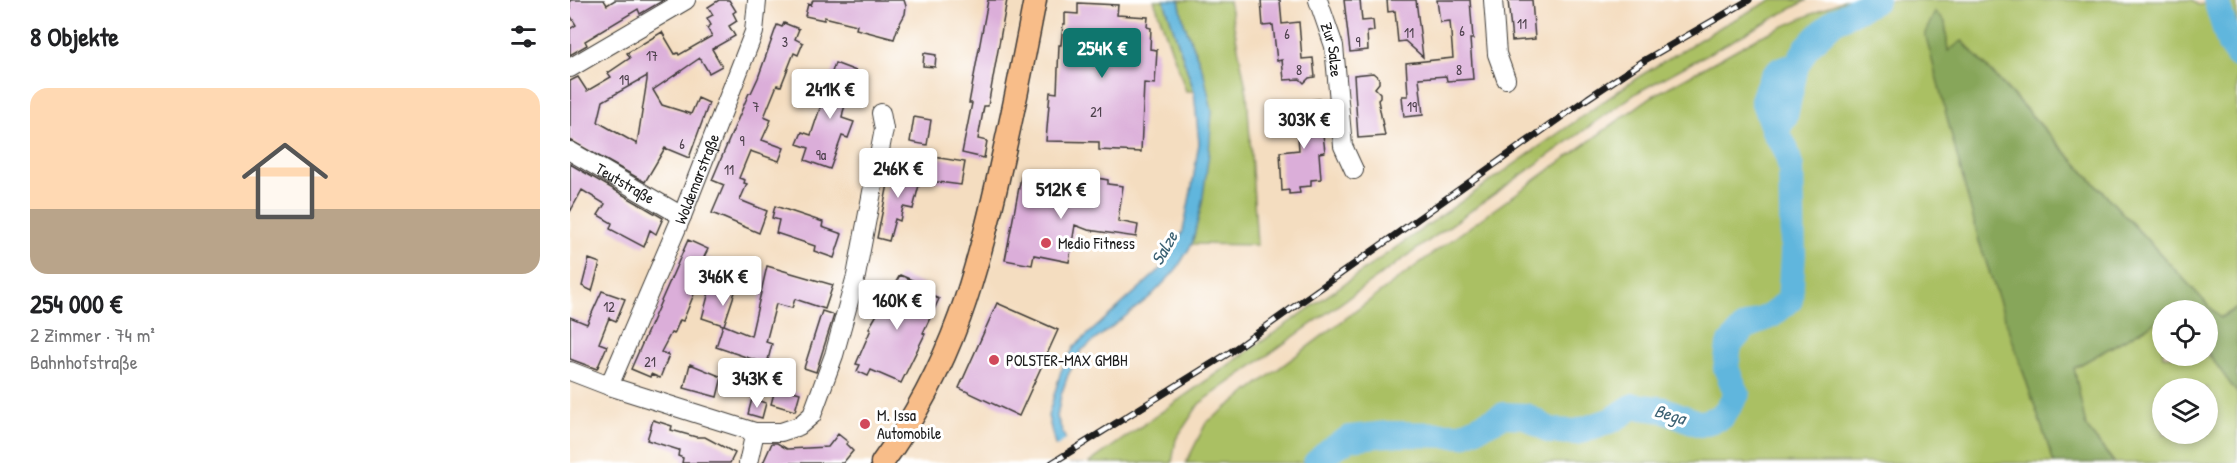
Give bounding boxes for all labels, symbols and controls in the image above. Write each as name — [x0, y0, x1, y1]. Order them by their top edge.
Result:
house number: 11 — [1517, 14, 1527, 33]
text: 8 Objekte — [30, 19, 119, 54]
street label: Zur Salze — [1316, 19, 1348, 79]
icon: filters — [507, 20, 540, 53]
house number: 6 — [1459, 21, 1465, 40]
house number: 11 — [1404, 23, 1414, 42]
house number: 6 — [1284, 24, 1290, 43]
pin: 254K € — [1053, 28, 1151, 79]
house number: 3 — [782, 32, 788, 51]
house number: 9 — [1355, 32, 1361, 51]
text: 254K € — [1077, 34, 1127, 61]
house number: 17 — [646, 46, 658, 65]
house number: 8 — [1296, 60, 1302, 79]
house number: 8 — [1456, 60, 1462, 79]
pin: 241K € — [781, 69, 879, 120]
house number: 19 — [619, 70, 629, 89]
text: 241K € — [806, 75, 854, 102]
house number: 7 — [753, 97, 760, 116]
house number: 19 — [1407, 97, 1417, 116]
pin: 303K € — [1255, 99, 1353, 150]
house number: 21 — [1090, 102, 1102, 121]
text: 303K € — [1278, 105, 1330, 132]
icon: home — [231, 127, 339, 235]
street label: Woldemarstraße — [669, 130, 724, 227]
house number: 9 — [739, 131, 745, 150]
house number: 6 — [679, 134, 685, 153]
house number: 9a — [816, 145, 827, 164]
pin: 246K € — [849, 148, 947, 199]
text: 246K € — [873, 154, 923, 181]
street label: Teutstraße — [592, 157, 659, 209]
house number: 11 — [724, 160, 734, 179]
pin: 512K € — [1012, 169, 1110, 220]
text: 512K € — [1036, 175, 1086, 202]
water label: Salze — [1144, 226, 1184, 269]
place label: Medio Fitness — [1058, 232, 1135, 254]
marker: Medio Fitness — [1039, 236, 1053, 250]
pin: 346K € — [674, 256, 772, 307]
text: 346K € — [698, 262, 748, 289]
pin: 160K € — [848, 280, 946, 331]
text: 254 000 € — [30, 286, 122, 321]
text: 160K € — [873, 286, 921, 313]
house number: 12 — [603, 297, 615, 316]
map controls — [2152, 300, 2218, 444]
button: locate — [2152, 300, 2218, 366]
text: 2 Zimmer · 74 m² — [30, 321, 155, 348]
text: Bahnhofstraße — [30, 348, 138, 375]
place label: POLSTER-MAX GMBH — [1006, 349, 1128, 371]
house number: 21 — [644, 352, 656, 371]
marker: POLSTER-MAX GMBH — [987, 353, 1001, 367]
pin: 343K € — [708, 358, 806, 409]
text: 343K € — [732, 364, 782, 391]
button: layers — [2152, 378, 2218, 444]
water label: Bega — [1651, 398, 1690, 431]
place label: M. Issa Automobile — [877, 404, 942, 444]
marker: M. Issa Automobile — [858, 417, 872, 431]

